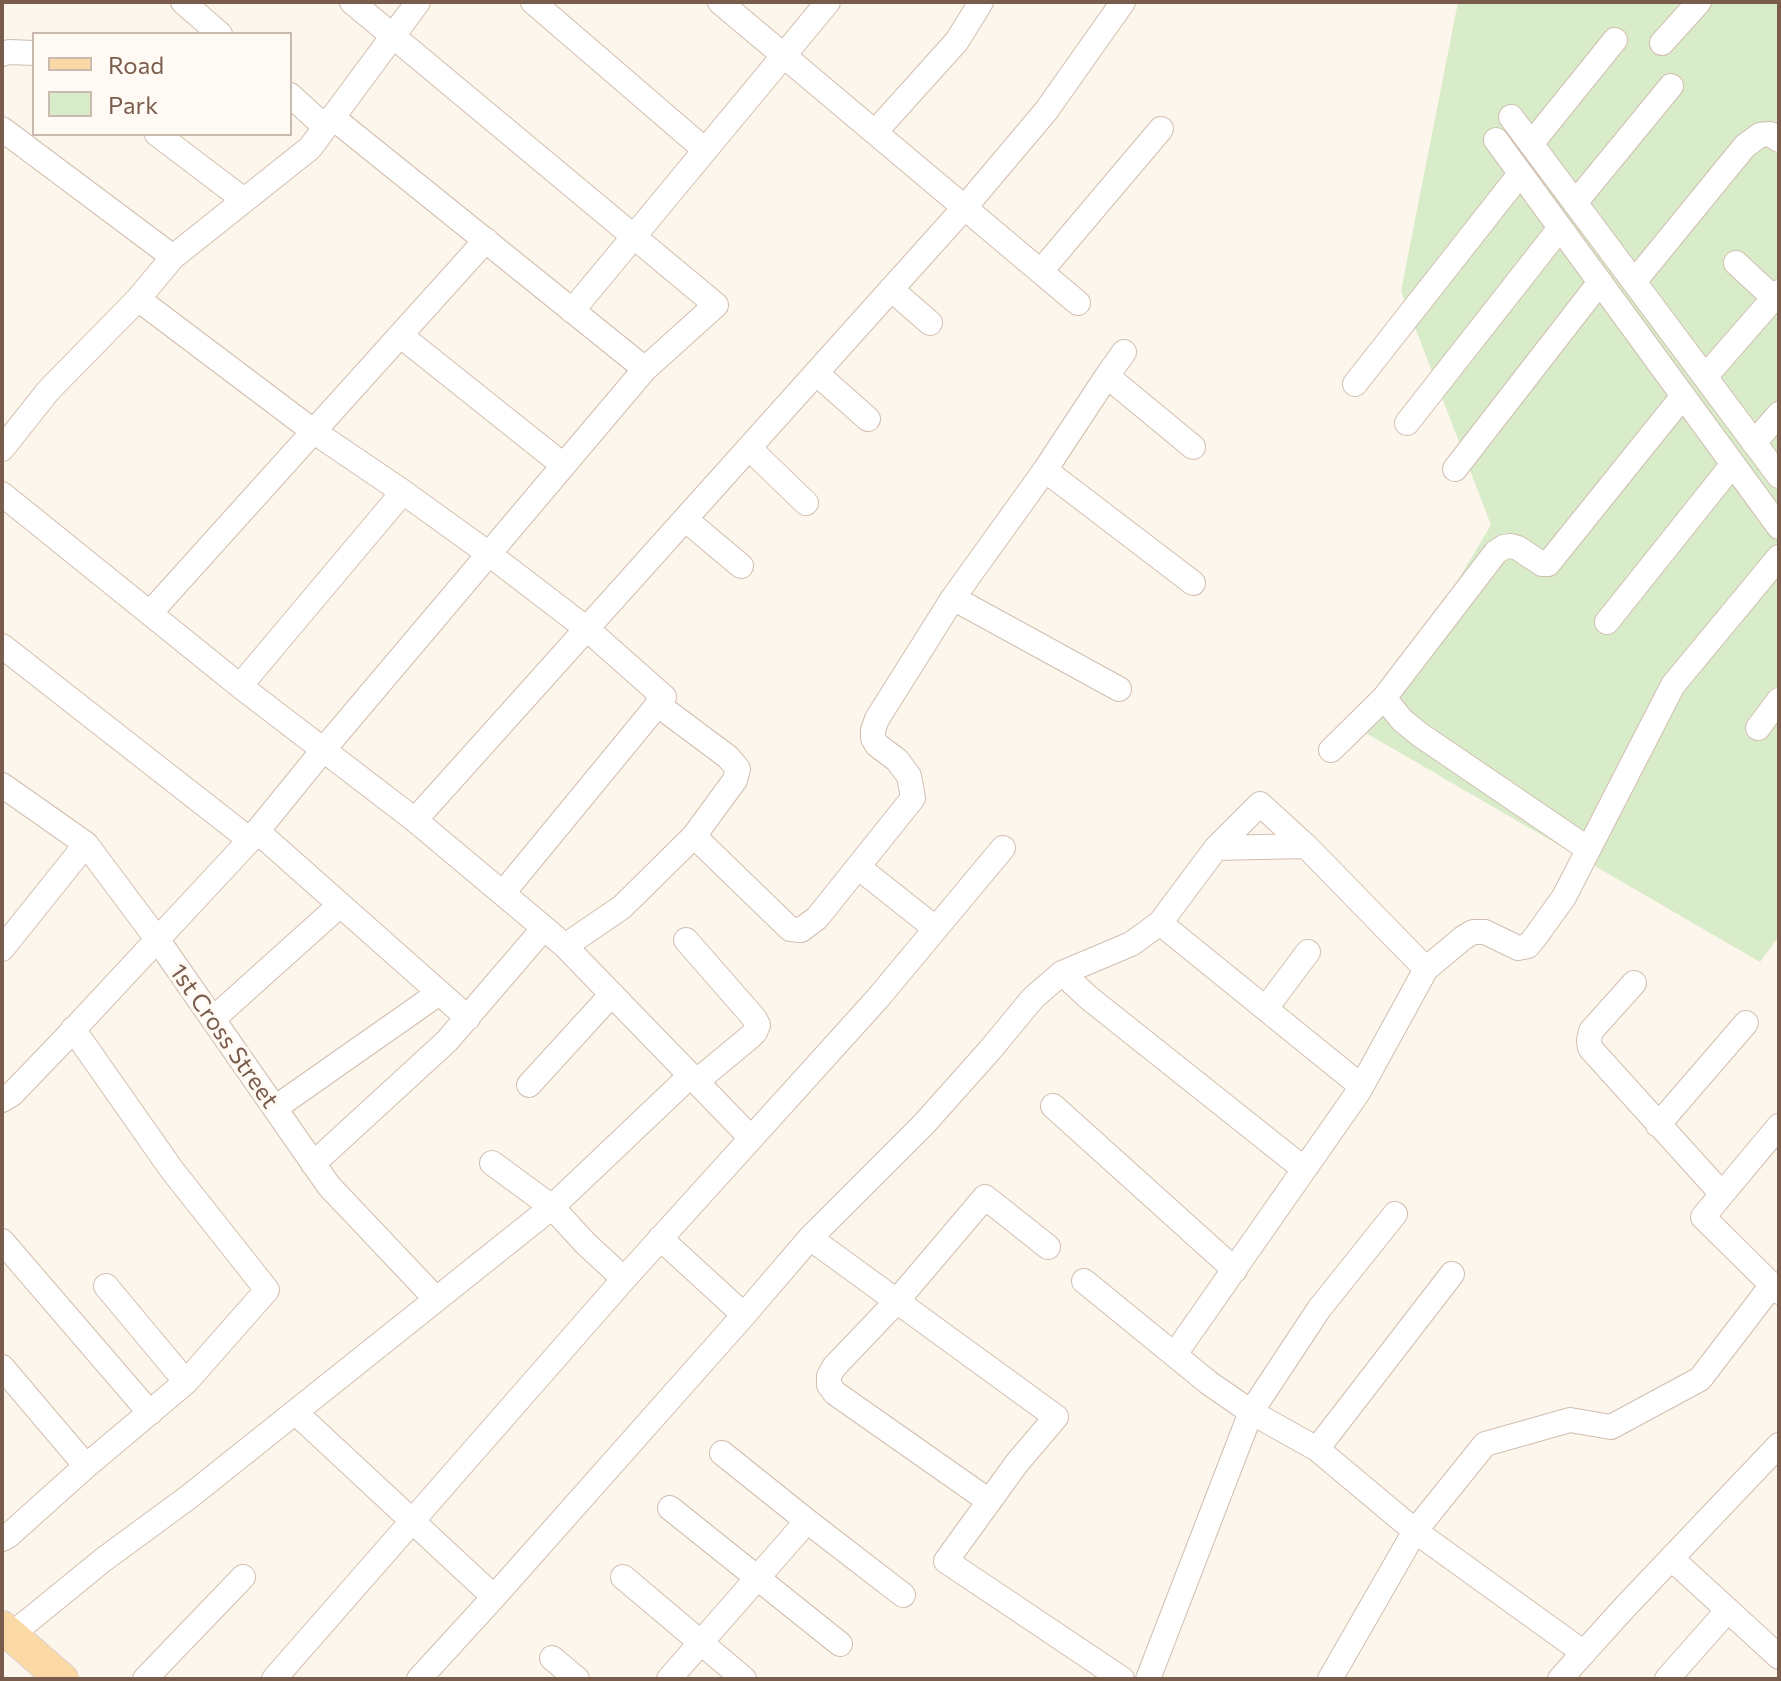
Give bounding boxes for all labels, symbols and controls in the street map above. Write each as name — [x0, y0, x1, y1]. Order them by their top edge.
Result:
legend — [32, 32, 292, 136]
text: Road — [108, 50, 164, 79]
text: Park — [108, 90, 158, 119]
street label: 1st Cross Street — [164, 958, 284, 1114]

